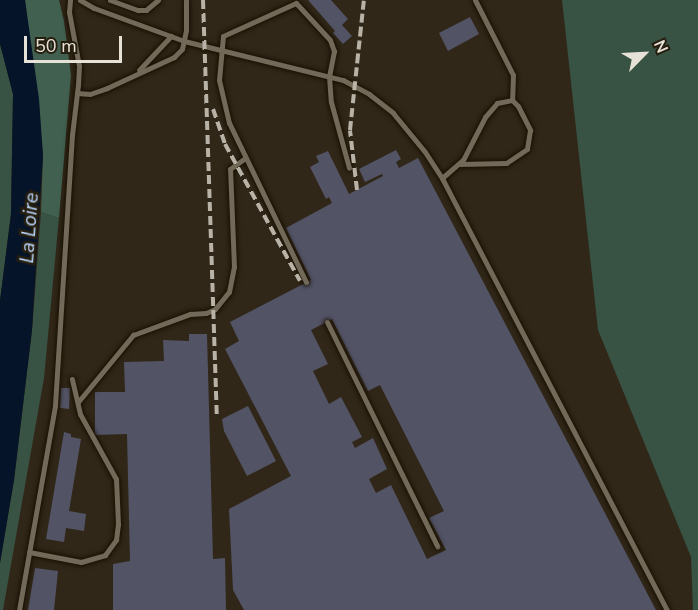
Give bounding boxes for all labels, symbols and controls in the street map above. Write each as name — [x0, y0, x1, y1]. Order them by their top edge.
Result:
scale bar — [27, 24, 124, 62]
north arrow — [614, 24, 674, 84]
text: 50 m — [35, 34, 77, 58]
text: N — [648, 37, 673, 57]
water label: La Loire — [15, 192, 43, 264]

